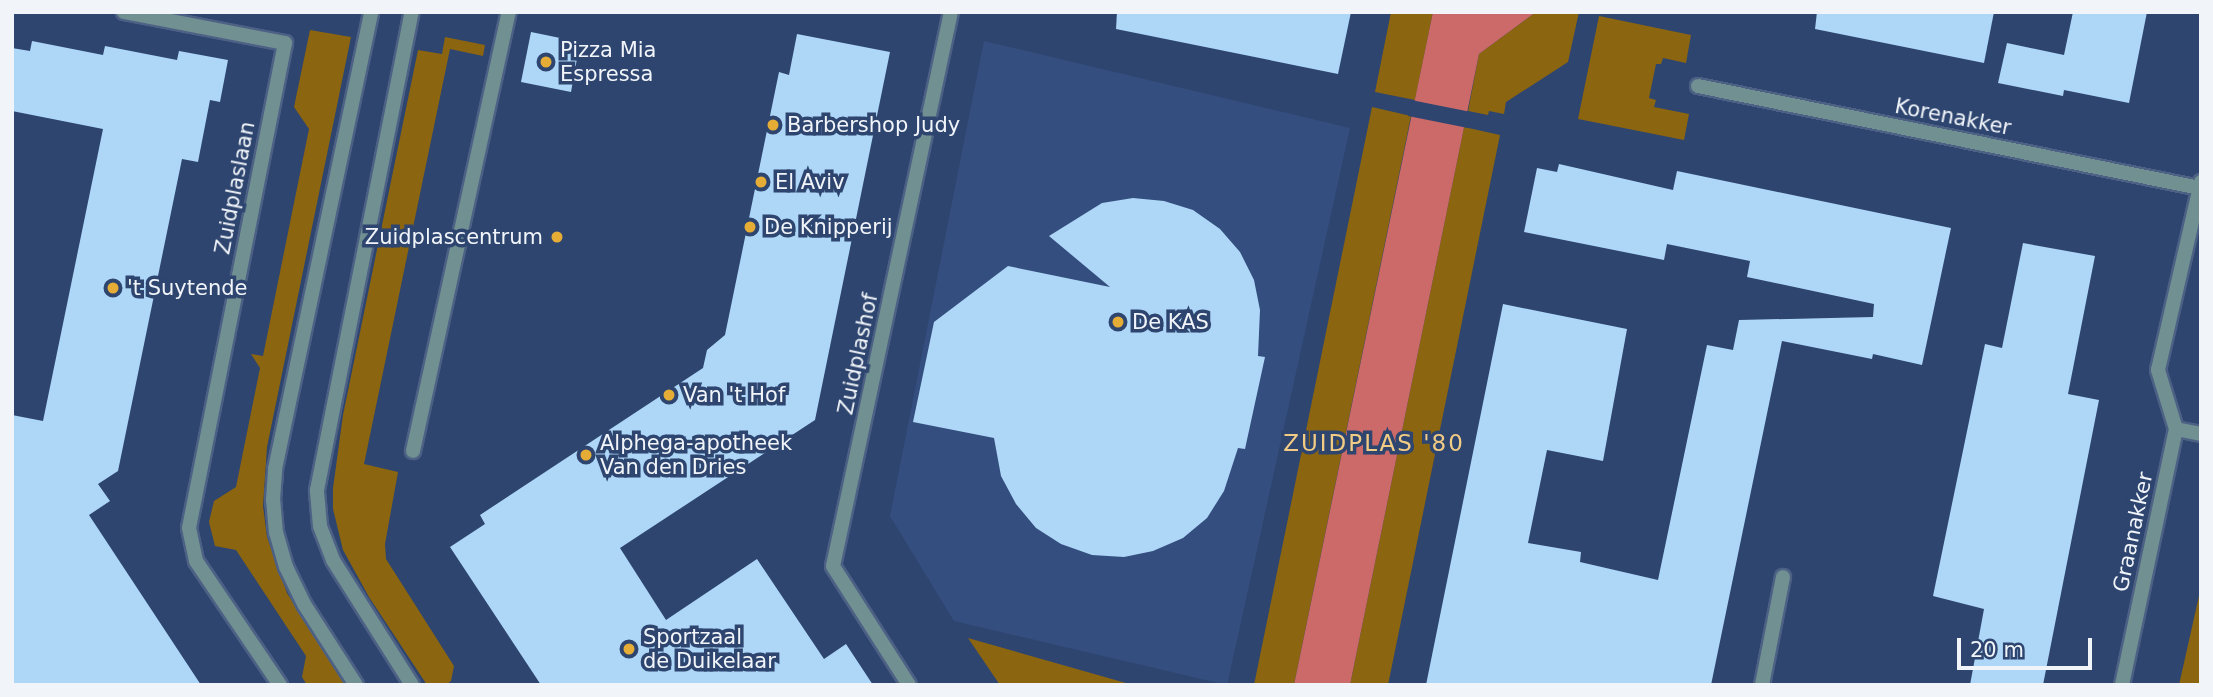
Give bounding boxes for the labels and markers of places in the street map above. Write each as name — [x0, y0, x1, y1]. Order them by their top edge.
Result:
place label: Pizza Mia Espressa — [560, 37, 656, 87]
marker: Pizza Mia Espressa — [538, 54, 554, 70]
place label: Barbershop Judy — [787, 112, 960, 138]
marker: Barbershop Judy — [765, 117, 781, 133]
place label: El Aviv — [775, 169, 845, 195]
marker: El Aviv — [753, 174, 769, 190]
place label: De Knipperij — [764, 214, 893, 240]
marker: De Knipperij — [742, 219, 758, 235]
place label: Zuidplascentrum — [365, 224, 543, 250]
marker: Zuidplascentrum — [549, 229, 565, 245]
place label: 't Suytende — [127, 275, 247, 301]
marker: 't Suytende — [105, 280, 121, 296]
place label: De KAS — [1132, 309, 1209, 335]
marker: De KAS — [1110, 314, 1126, 330]
place label: Van 't Hof — [683, 382, 785, 408]
marker: Van 't Hof — [661, 387, 677, 403]
place label: Alphega-apotheek Van den Dries — [600, 430, 792, 480]
marker: Alphega-apotheek Van den Dries — [578, 447, 594, 463]
place label: Sportzaal de Duikelaar — [643, 624, 776, 674]
marker: Sportzaal de Duikelaar — [621, 641, 637, 657]

